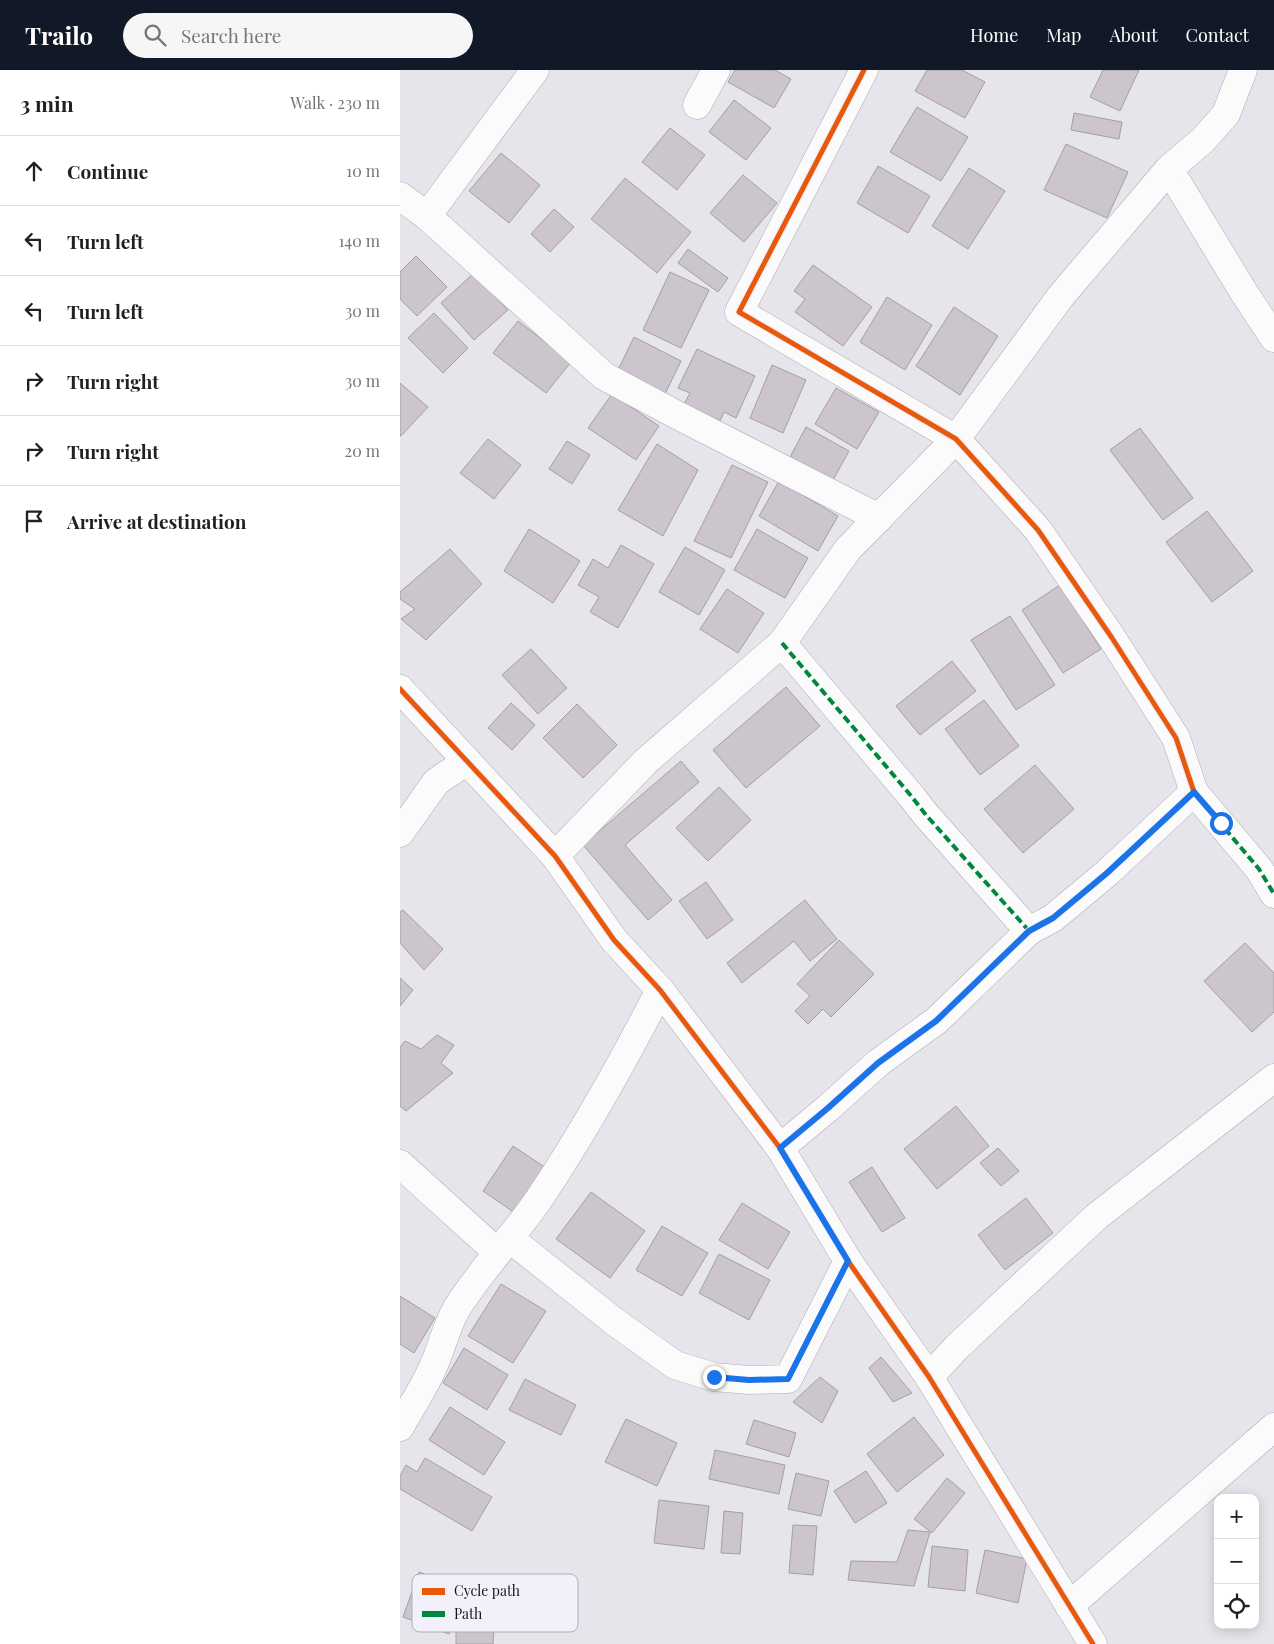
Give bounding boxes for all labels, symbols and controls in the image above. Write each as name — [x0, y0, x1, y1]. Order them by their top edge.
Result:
search box — [123, 13, 473, 58]
text: Trailo — [25, 19, 93, 51]
icon: search — [141, 21, 169, 49]
text: Search here — [181, 22, 282, 48]
text: Home — [970, 23, 1018, 47]
text: Map — [1046, 23, 1081, 47]
text: About — [1109, 23, 1158, 47]
text: Contact — [1186, 23, 1249, 47]
text: 3 min — [20, 89, 74, 117]
text: Walk · 230 m — [290, 92, 380, 113]
icon: ahead — [20, 157, 48, 185]
text: Continue — [67, 158, 148, 184]
text: 10 m — [346, 160, 380, 181]
icon: left — [20, 227, 48, 255]
text: Turn left — [67, 228, 144, 254]
text: 140 m — [338, 230, 380, 251]
icon: left — [20, 297, 48, 325]
text: Turn left — [67, 298, 144, 324]
text: 30 m — [345, 300, 380, 321]
icon: right — [20, 367, 48, 395]
text: Turn right — [67, 368, 159, 394]
text: 30 m — [345, 370, 380, 391]
icon: right — [20, 437, 48, 465]
text: Turn right — [67, 438, 159, 464]
text: 20 m — [345, 440, 380, 461]
icon: arrive — [20, 507, 48, 535]
text: Arrive at destination — [67, 508, 247, 534]
route start — [1210, 812, 1233, 835]
route end — [703, 1366, 726, 1389]
map controls — [1214, 1494, 1259, 1629]
button: + — [1214, 1494, 1259, 1539]
button: − — [1214, 1539, 1259, 1584]
legend — [412, 1574, 578, 1632]
text: Cycle path — [454, 1581, 521, 1600]
button: locate — [1214, 1584, 1259, 1629]
text: Path — [454, 1604, 483, 1623]

